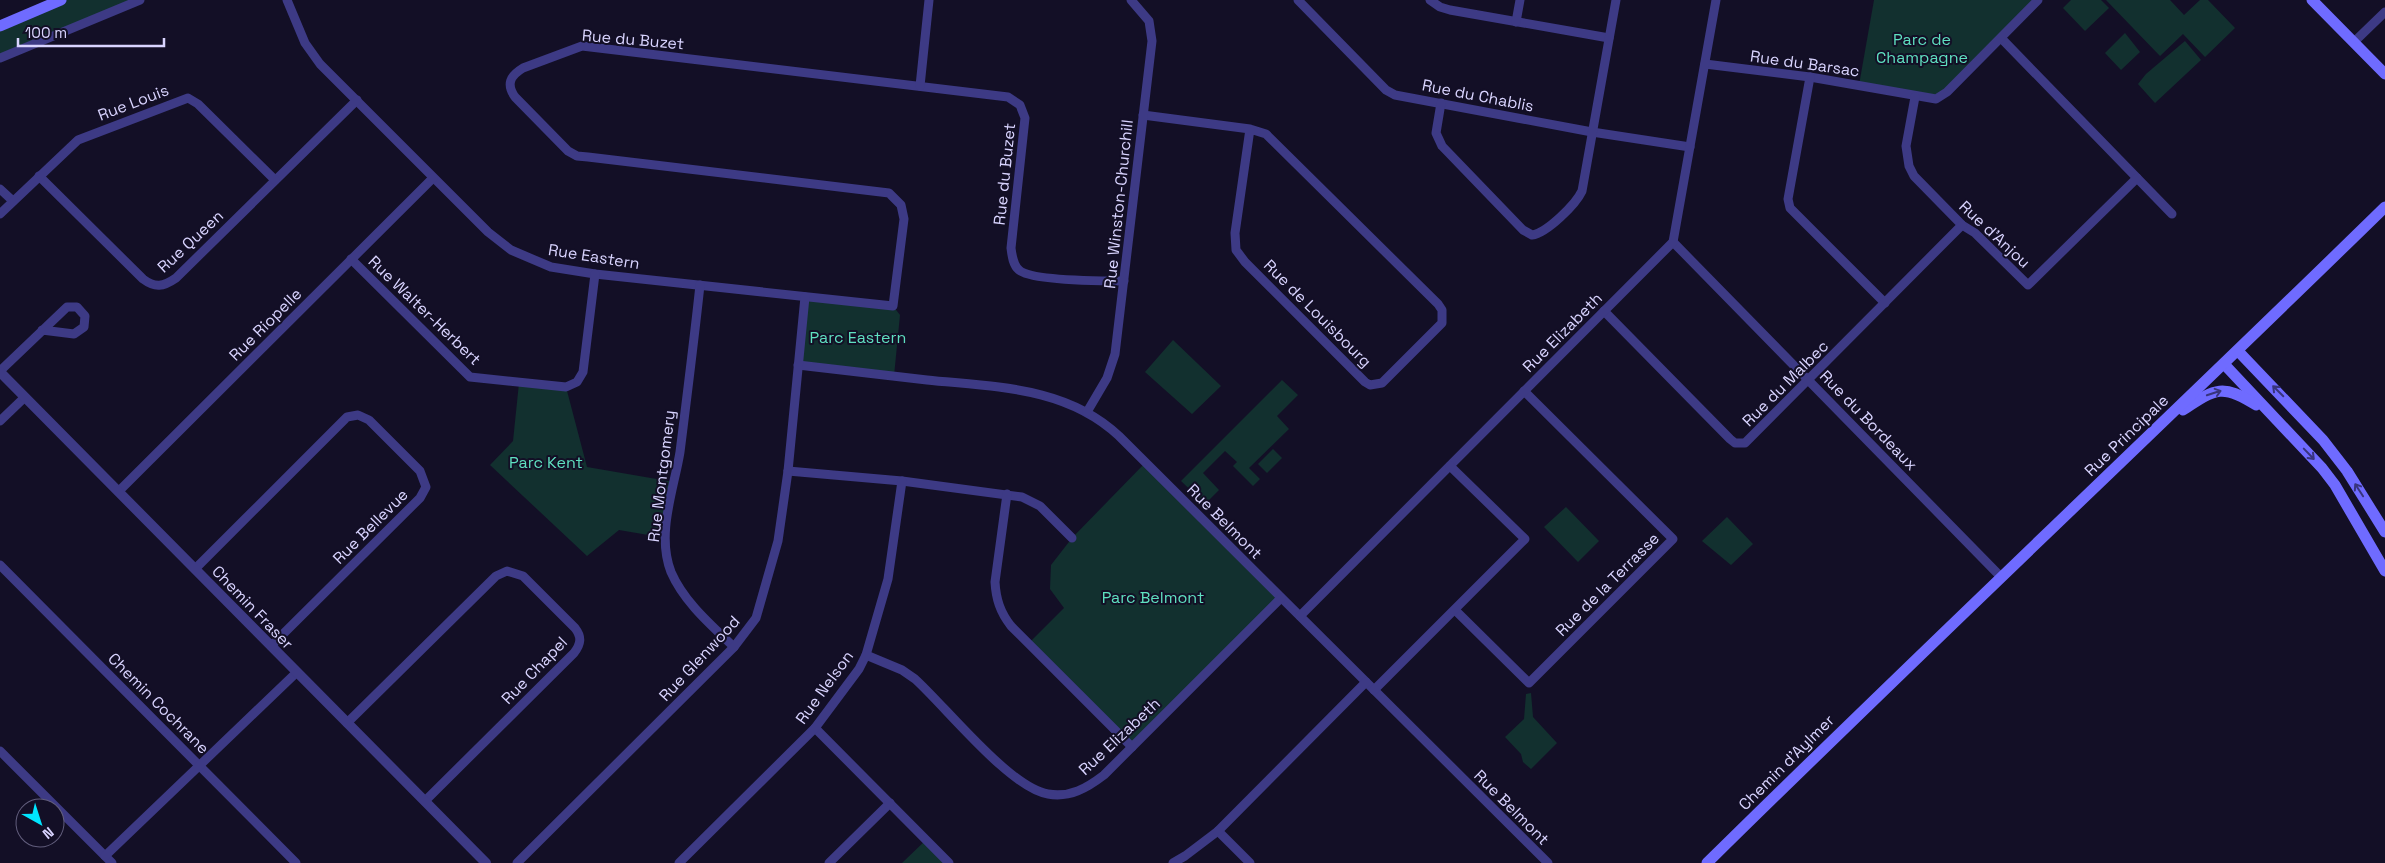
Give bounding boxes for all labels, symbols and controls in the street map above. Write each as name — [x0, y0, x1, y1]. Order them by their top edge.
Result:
scale bar — [18, 15, 164, 47]
text: 100 m — [25, 23, 67, 42]
street label: Rue du Buzet — [581, 25, 685, 54]
park label: Parc de Champagne — [1876, 29, 1968, 68]
street label: Rue du Barsac — [1749, 45, 1861, 82]
street label: Rue du Chablis — [1420, 74, 1536, 117]
street label: Rue Louis — [95, 79, 172, 126]
street label: Rue Winston-Churchill — [1099, 118, 1138, 290]
street label: Rue du Buzet — [989, 122, 1020, 226]
street label: Rue d'Anjou — [1955, 196, 2035, 273]
street label: Rue Queen — [153, 205, 228, 277]
street label: Rue Eastern — [547, 239, 641, 274]
street label: Rue Walter-Herbert — [364, 251, 486, 370]
street label: Rue de Louisbourg — [1259, 255, 1376, 372]
street label: Rue Riopelle — [225, 284, 306, 365]
street label: Rue Elizabeth — [1518, 288, 1607, 377]
park label: Parc Eastern — [810, 327, 906, 348]
street label: Rue du Malbec — [1738, 336, 1833, 431]
street label: Rue du Bordeaux — [1815, 366, 1922, 475]
one-way arrow — [2272, 385, 2284, 398]
one-way arrow — [2206, 388, 2222, 398]
street label: Rue Principale — [2080, 390, 2173, 481]
street label: Rue Montgomery — [643, 409, 680, 543]
one-way arrow — [2303, 448, 2315, 461]
park label: Parc Kent — [509, 452, 583, 473]
street label: Rue Belmont — [1183, 479, 1267, 563]
one-way arrow — [2354, 483, 2365, 497]
street label: Rue Bellevue — [328, 484, 413, 569]
street label: Rue de la Terrasse — [1551, 528, 1664, 641]
street label: Chemin Fraser — [207, 561, 298, 654]
park label: Parc Belmont — [1102, 587, 1204, 608]
street label: Rue Glenwood — [654, 611, 745, 706]
street label: Rue Chapel — [497, 632, 572, 709]
street label: Rue Nelson — [791, 646, 858, 728]
street label: Chemin Cochrane — [104, 648, 214, 758]
street label: Rue Elizabeth — [1074, 693, 1165, 780]
street label: Chemin d'Aylmer — [1734, 710, 1839, 815]
street label: Rue Belmont — [1470, 765, 1554, 849]
north arrow — [15, 798, 65, 848]
text: N — [39, 823, 57, 843]

